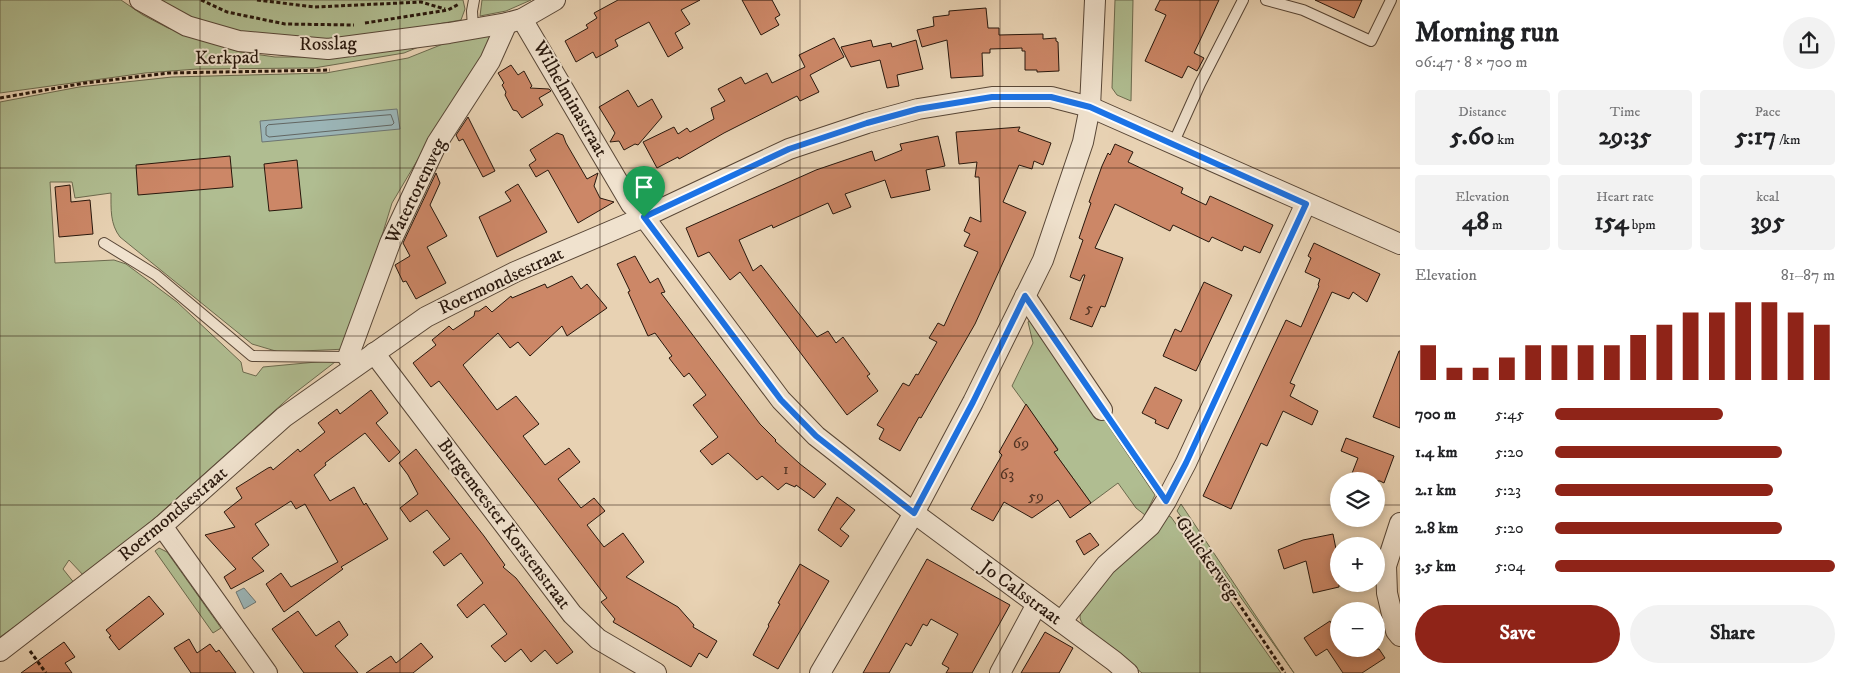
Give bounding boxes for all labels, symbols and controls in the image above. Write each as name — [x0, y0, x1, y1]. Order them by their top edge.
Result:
text: Morning run — [1415, 15, 1559, 50]
button: share — [1783, 17, 1835, 69]
street label: Rosslag — [299, 32, 358, 56]
street label: Wilhelminastraat — [527, 36, 613, 161]
street label: Kerkpad — [195, 46, 260, 70]
text: 06:47 · 8 × 700 m — [1415, 52, 1528, 72]
text: Distance — [1458, 103, 1506, 121]
text: Time — [1610, 103, 1640, 121]
text: Pace — [1755, 103, 1781, 121]
text: 5.60 — [1450, 121, 1494, 152]
text: 29:35 — [1598, 121, 1652, 152]
text: 5:17 — [1735, 121, 1776, 152]
text: km — [1494, 131, 1515, 149]
text: /km — [1776, 131, 1800, 149]
street label: Watertorenweg — [380, 134, 452, 248]
pin — [623, 166, 665, 217]
icon: arrive — [630, 173, 658, 201]
text: Elevation — [1455, 188, 1509, 206]
text: Heart rate — [1596, 188, 1654, 206]
text: kcal — [1756, 188, 1779, 206]
text: 48 — [1462, 206, 1489, 237]
text: 154 — [1594, 206, 1629, 237]
text: 395 — [1751, 206, 1785, 237]
text: m — [1489, 216, 1503, 234]
text: bpm — [1629, 216, 1656, 234]
street label: Roermondsestraat — [435, 242, 567, 320]
text: Elevation — [1415, 265, 1477, 285]
text: 81–87 m — [1781, 265, 1835, 285]
house number: 5 — [1085, 298, 1093, 318]
text: 700 m — [1415, 404, 1456, 424]
text: 5:45 — [1495, 404, 1524, 424]
house number: 69 — [1013, 433, 1029, 453]
street label: Burgemeester Korstenstraat — [432, 434, 576, 614]
text: 1.4 km — [1415, 442, 1457, 462]
text: 5:20 — [1495, 442, 1524, 462]
house number: 1 — [783, 459, 789, 479]
street label: Roermondsestraat — [114, 462, 232, 566]
house number: 63 — [1000, 464, 1014, 484]
map controls — [1330, 472, 1385, 657]
button: layers — [1330, 472, 1385, 527]
text: 2.1 km — [1415, 480, 1456, 500]
text: 5:23 — [1495, 480, 1521, 500]
house number: 59 — [1028, 486, 1044, 506]
street label: Gulickerweg — [1170, 513, 1244, 604]
text: 2.8 km — [1415, 518, 1458, 538]
text: 5:20 — [1495, 518, 1524, 538]
button: + — [1330, 537, 1385, 592]
street label: Jo Calsstraat — [974, 555, 1066, 630]
text: 3.5 km — [1415, 556, 1456, 576]
text: 5:04 — [1495, 556, 1525, 576]
button: − — [1330, 602, 1385, 657]
button: Save — [1415, 605, 1620, 663]
button: Share — [1630, 605, 1835, 663]

